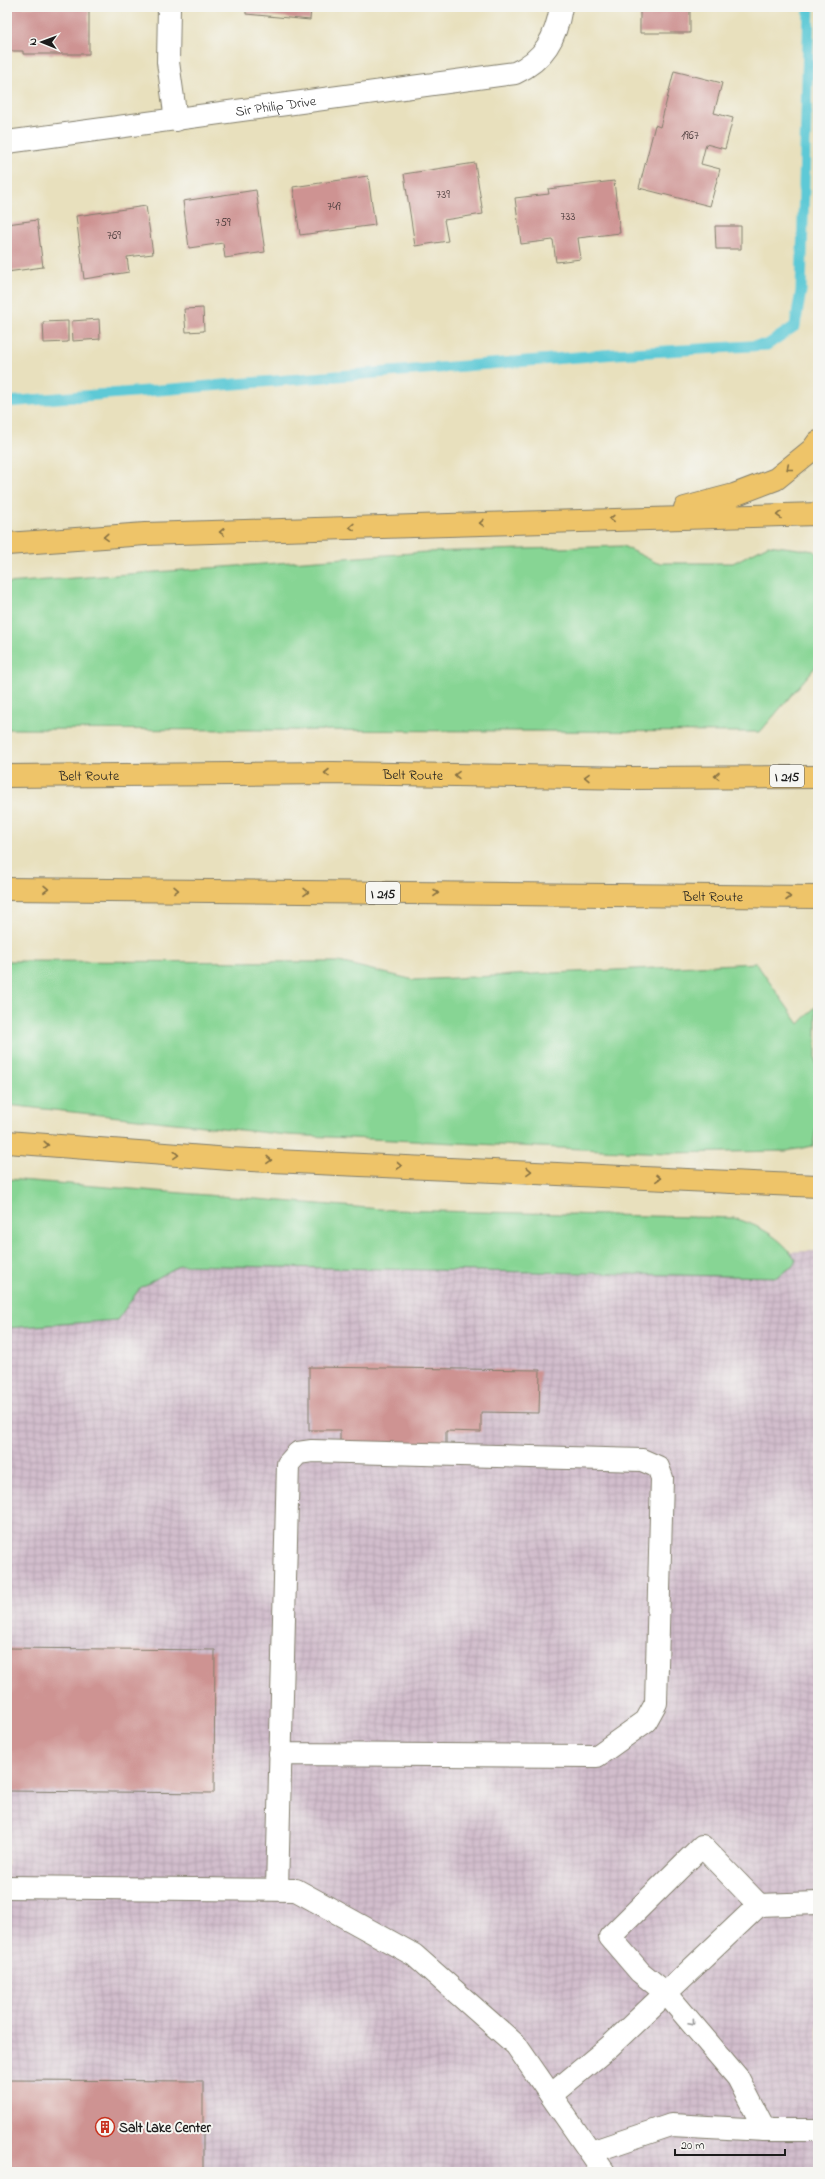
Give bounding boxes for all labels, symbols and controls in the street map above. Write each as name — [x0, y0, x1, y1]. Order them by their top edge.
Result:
north arrow — [22, 22, 62, 62]
text: N — [25, 38, 41, 46]
street label: Sir Philip Drive — [234, 91, 318, 123]
house number: 1967 — [681, 127, 699, 145]
house number: 739 — [436, 186, 450, 204]
house number: 749 — [327, 198, 341, 216]
house number: 733 — [561, 208, 575, 226]
house number: 759 — [215, 214, 231, 232]
house number: 769 — [107, 227, 121, 245]
one-way arrow — [787, 464, 794, 471]
one-way arrow — [776, 510, 782, 519]
one-way arrow — [609, 515, 615, 523]
one-way arrow — [479, 519, 485, 527]
one-way arrow — [349, 523, 355, 532]
one-way arrow — [219, 527, 225, 536]
one-way arrow — [103, 532, 109, 541]
street label: Belt Route — [382, 765, 444, 787]
road number: I 215 — [770, 765, 804, 787]
street label: Belt Route — [58, 766, 120, 788]
one-way arrow — [324, 769, 330, 777]
one-way arrow — [454, 771, 460, 779]
one-way arrow — [714, 772, 720, 780]
one-way arrow — [584, 773, 590, 781]
road number: I 215 — [366, 882, 400, 904]
one-way arrow — [43, 885, 49, 893]
one-way arrow — [173, 886, 179, 895]
street label: Belt Route — [682, 887, 744, 908]
one-way arrow — [303, 888, 309, 896]
one-way arrow — [433, 889, 439, 897]
one-way arrow — [785, 893, 791, 901]
one-way arrow — [43, 1140, 49, 1149]
one-way arrow — [173, 1150, 179, 1159]
one-way arrow — [266, 1156, 272, 1165]
one-way arrow — [396, 1162, 402, 1170]
one-way arrow — [526, 1167, 532, 1176]
one-way arrow — [655, 1173, 661, 1182]
one-way arrow — [687, 2018, 694, 2025]
building icon: Salt Lake Center — [94, 2116, 116, 2138]
place label: Salt Lake Center — [119, 2118, 212, 2139]
scale bar — [675, 2131, 785, 2157]
text: 20 m — [681, 2137, 704, 2155]

